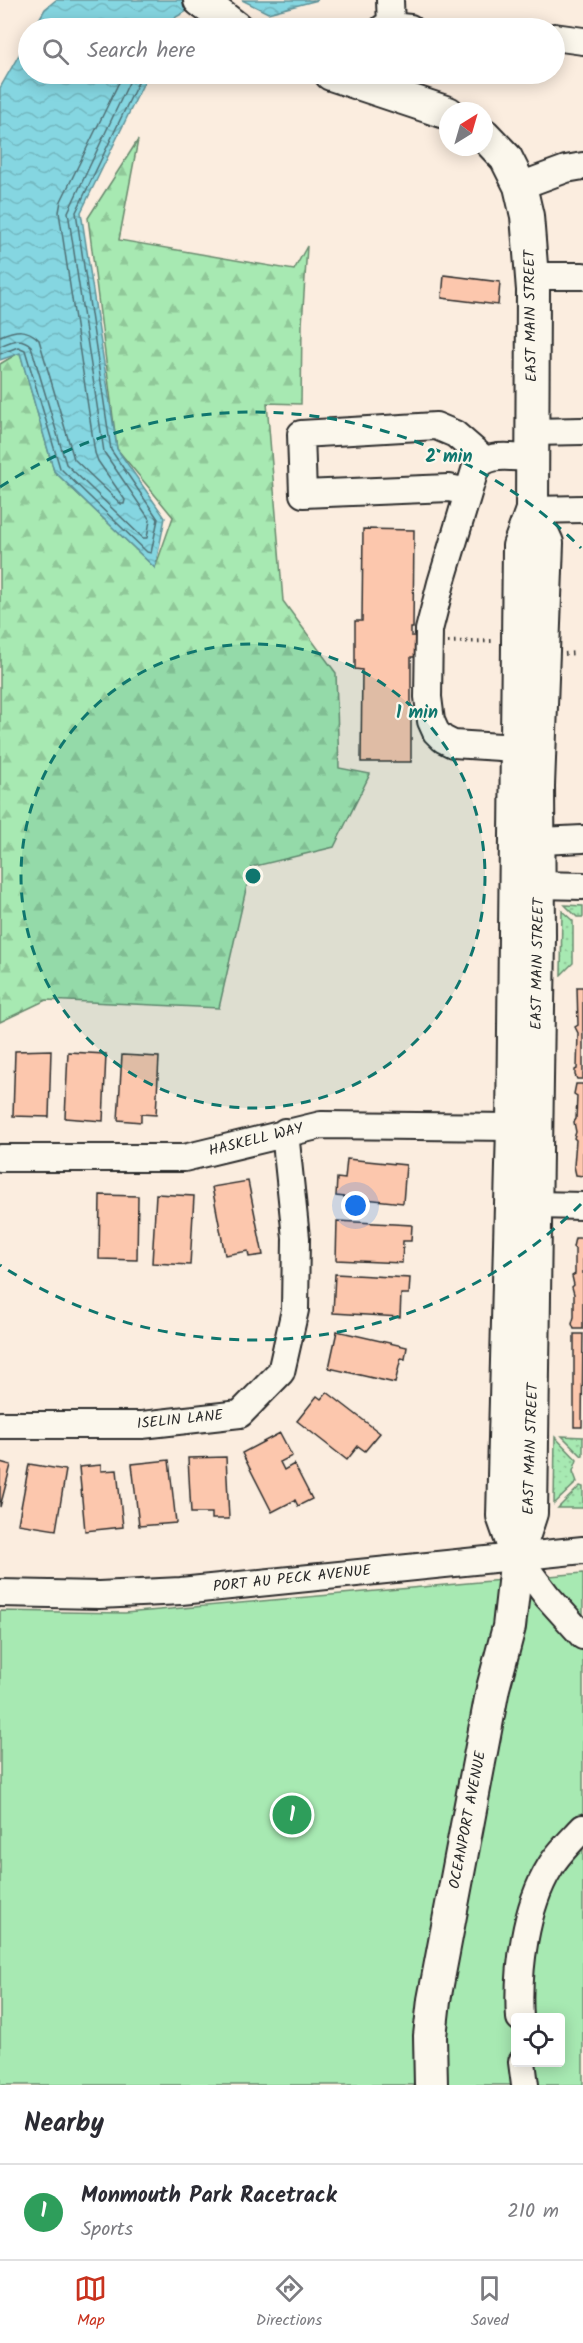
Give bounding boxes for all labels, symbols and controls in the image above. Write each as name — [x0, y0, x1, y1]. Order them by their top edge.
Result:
search box — [18, 18, 565, 84]
text: Search here — [87, 34, 195, 69]
icon: search — [39, 35, 72, 68]
north arrow — [439, 102, 493, 156]
street label: EAST MAIN STREET — [518, 248, 544, 382]
text: 2 min — [426, 443, 472, 472]
text: 1 min — [396, 699, 438, 728]
centre of rings — [243, 866, 263, 886]
street label: EAST MAIN STREET — [525, 896, 551, 1030]
street label: HASKELL WAY — [206, 1116, 307, 1163]
your location — [341, 1191, 370, 1220]
street label: EAST MAIN STREET — [517, 1381, 545, 1515]
street label: ISELIN LANE — [136, 1403, 226, 1436]
street label: PORT AU PECK AVENUE — [212, 1559, 373, 1599]
street label: OCEANPORT AVENUE — [443, 1748, 493, 1891]
pin: 1 — [272, 1792, 312, 1838]
map controls — [511, 2013, 565, 2067]
button: locate — [511, 2013, 565, 2067]
text: Nearby — [24, 2103, 104, 2145]
text: Monmouth Park Racetrack — [81, 2179, 337, 2214]
text: 1 — [40, 2196, 47, 2228]
text: 210 m — [507, 2196, 559, 2228]
text: Sports — [81, 2214, 133, 2246]
tab: Map — [74, 2272, 107, 2333]
tab: Directions — [256, 2272, 322, 2333]
tab: Saved — [471, 2272, 509, 2333]

